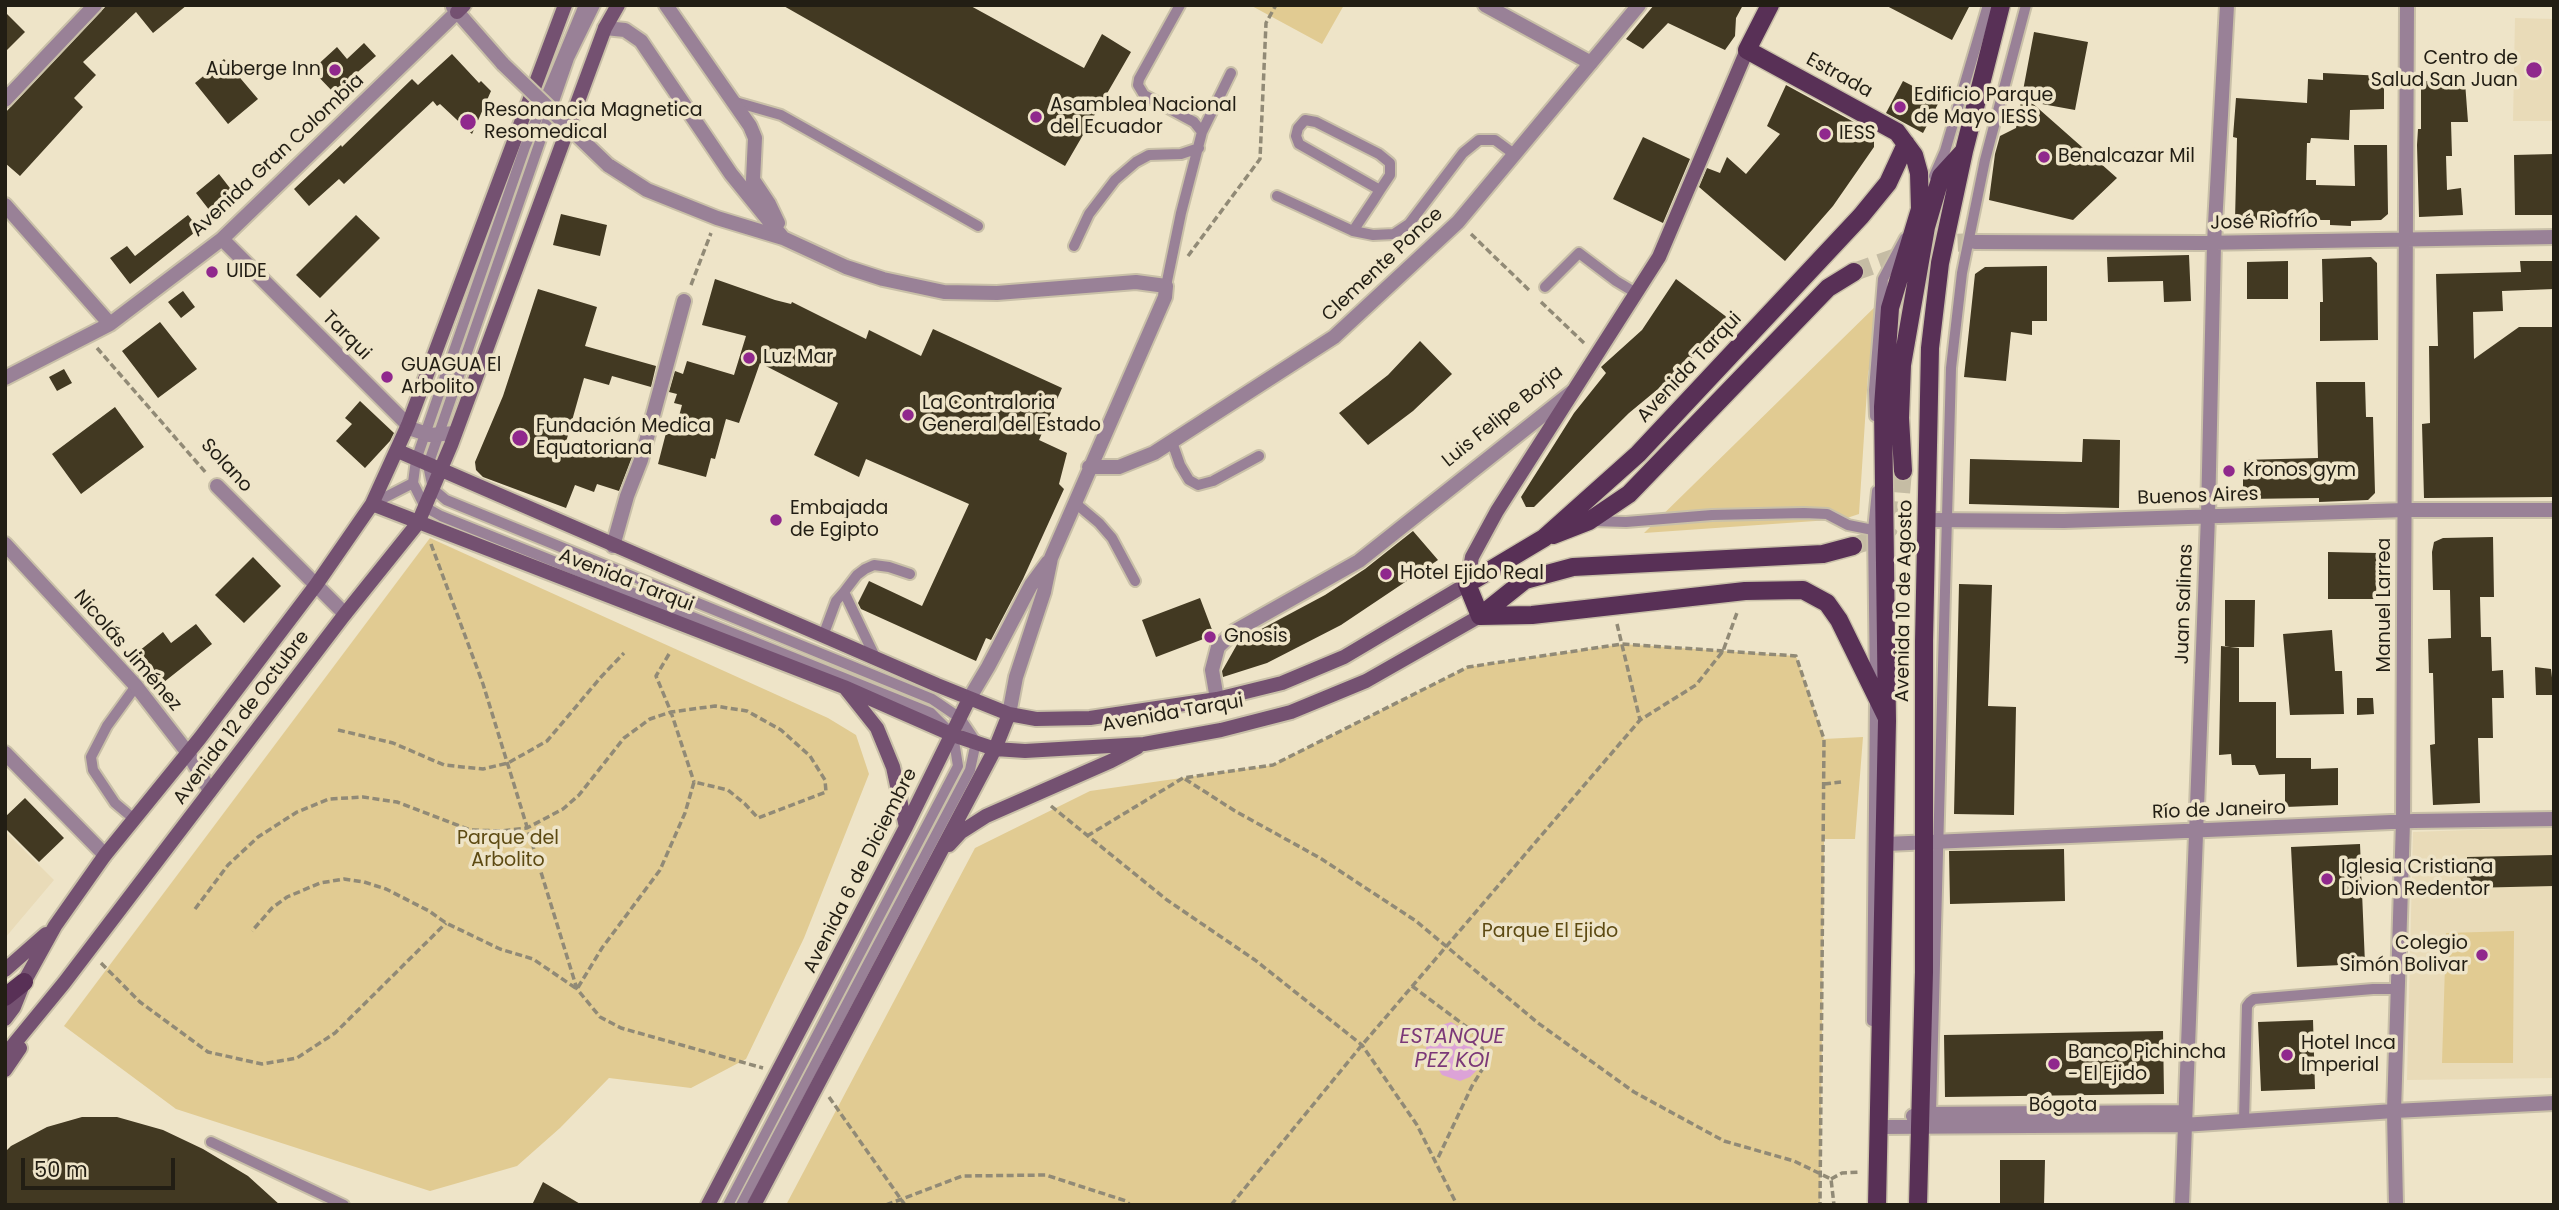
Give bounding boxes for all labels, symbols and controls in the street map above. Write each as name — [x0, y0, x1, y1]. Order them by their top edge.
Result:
place label: Centro de Salud San Juan — [2371, 48, 2518, 92]
street label: Estrada — [1802, 49, 1876, 103]
place label: Auberge Inn — [206, 59, 321, 81]
marker: Centro de Salud San Juan — [2524, 60, 2544, 80]
marker: Auberge Inn — [327, 62, 343, 78]
street label: Avenida Gran Colombia — [187, 70, 369, 242]
place label: Edificio Parque de Mayo IESS — [1914, 85, 2053, 129]
place label: Asamblea Nacional del Ecuador — [1050, 95, 1237, 139]
marker: Edificio Parque de Mayo IESS — [1892, 99, 1908, 115]
place label: Resonancia Magnetica Resomedical — [484, 100, 703, 144]
marker: Asamblea Nacional del Ecuador — [1028, 109, 1044, 125]
marker: Resonancia Magnetica Resomedical — [458, 112, 478, 132]
place label: IESS — [1839, 123, 1876, 145]
marker: IESS — [1817, 126, 1833, 142]
place label: Benalcazar Mil — [2058, 146, 2195, 168]
marker: Benalcazar Mil — [2036, 149, 2052, 165]
street label: Clemente Ponce — [1318, 203, 1448, 327]
street label: José Riofrío — [2210, 211, 2318, 235]
place label: UIDE — [226, 261, 267, 283]
marker: UIDE — [204, 264, 220, 280]
street label: Tarqui — [317, 307, 375, 365]
street label: Avenida Tarqui — [1633, 308, 1747, 428]
place label: Luz Mar — [763, 347, 833, 369]
marker: Luz Mar — [741, 350, 757, 366]
place label: GUAGUA El Arbolito — [401, 355, 501, 399]
street label: Luis Felipe Borja — [1438, 361, 1568, 473]
marker: GUAGUA El Arbolito — [379, 369, 395, 385]
place label: La Contraloria General del Estado — [922, 393, 1101, 437]
marker: La Contraloria General del Estado — [900, 407, 916, 423]
place label: Fundación Medica Equatoriana — [536, 416, 711, 460]
marker: Fundación Medica Equatoriana — [510, 428, 530, 448]
street label: Solano — [195, 434, 257, 498]
place label: Kronos gym — [2243, 460, 2356, 482]
marker: Kronos gym — [2221, 463, 2237, 479]
street label: Buenos Aires — [2137, 483, 2259, 511]
place label: Embajada de Egipto — [790, 498, 888, 542]
street label: Avenida 10 de Agosto — [1892, 500, 1918, 702]
marker: Embajada de Egipto — [768, 512, 784, 528]
street label: Manuel Larrea — [2374, 538, 2396, 672]
street label: Juan Salinas — [2172, 543, 2198, 665]
street label: Avenida Tarqui — [555, 545, 697, 617]
place label: Hotel Ejido Real — [1400, 563, 1544, 585]
marker: Hotel Ejido Real — [1378, 566, 1394, 582]
street label: Nicolás Jiménez — [68, 586, 186, 716]
place label: Gnosis — [1224, 626, 1288, 648]
street label: Avenida 12 de Octubre — [169, 627, 315, 809]
marker: Gnosis — [1202, 629, 1218, 645]
street label: Avenida Tarqui — [1101, 690, 1245, 738]
street label: Avenida 6 de Diciembre — [799, 765, 923, 977]
street label: Río de Janeiro — [2152, 797, 2286, 825]
park label: Parque del Arbolito — [457, 828, 559, 872]
place label: Iglesia Cristiana Divion Redentor — [2341, 857, 2493, 901]
marker: Iglesia Cristiana Divion Redentor — [2319, 871, 2335, 887]
park label: Parque El Ejido — [1482, 921, 1618, 943]
place label: Colegio Simón Bolivar — [2339, 933, 2468, 977]
marker: Colegio Simón Bolivar — [2474, 947, 2490, 963]
water label: ESTANQUE PEZ KOI — [1400, 1025, 1504, 1075]
place label: Hotel Inca Imperial — [2301, 1033, 2396, 1077]
place label: Banco Pichincha - El Ejido — [2068, 1042, 2226, 1086]
marker: Hotel Inca Imperial — [2279, 1047, 2295, 1063]
marker: Banco Pichincha - El Ejido — [2046, 1056, 2062, 1072]
street label: Bógota — [2029, 1095, 2097, 1117]
scale bar — [24, 1144, 178, 1188]
text: 50 m — [34, 1155, 88, 1184]

